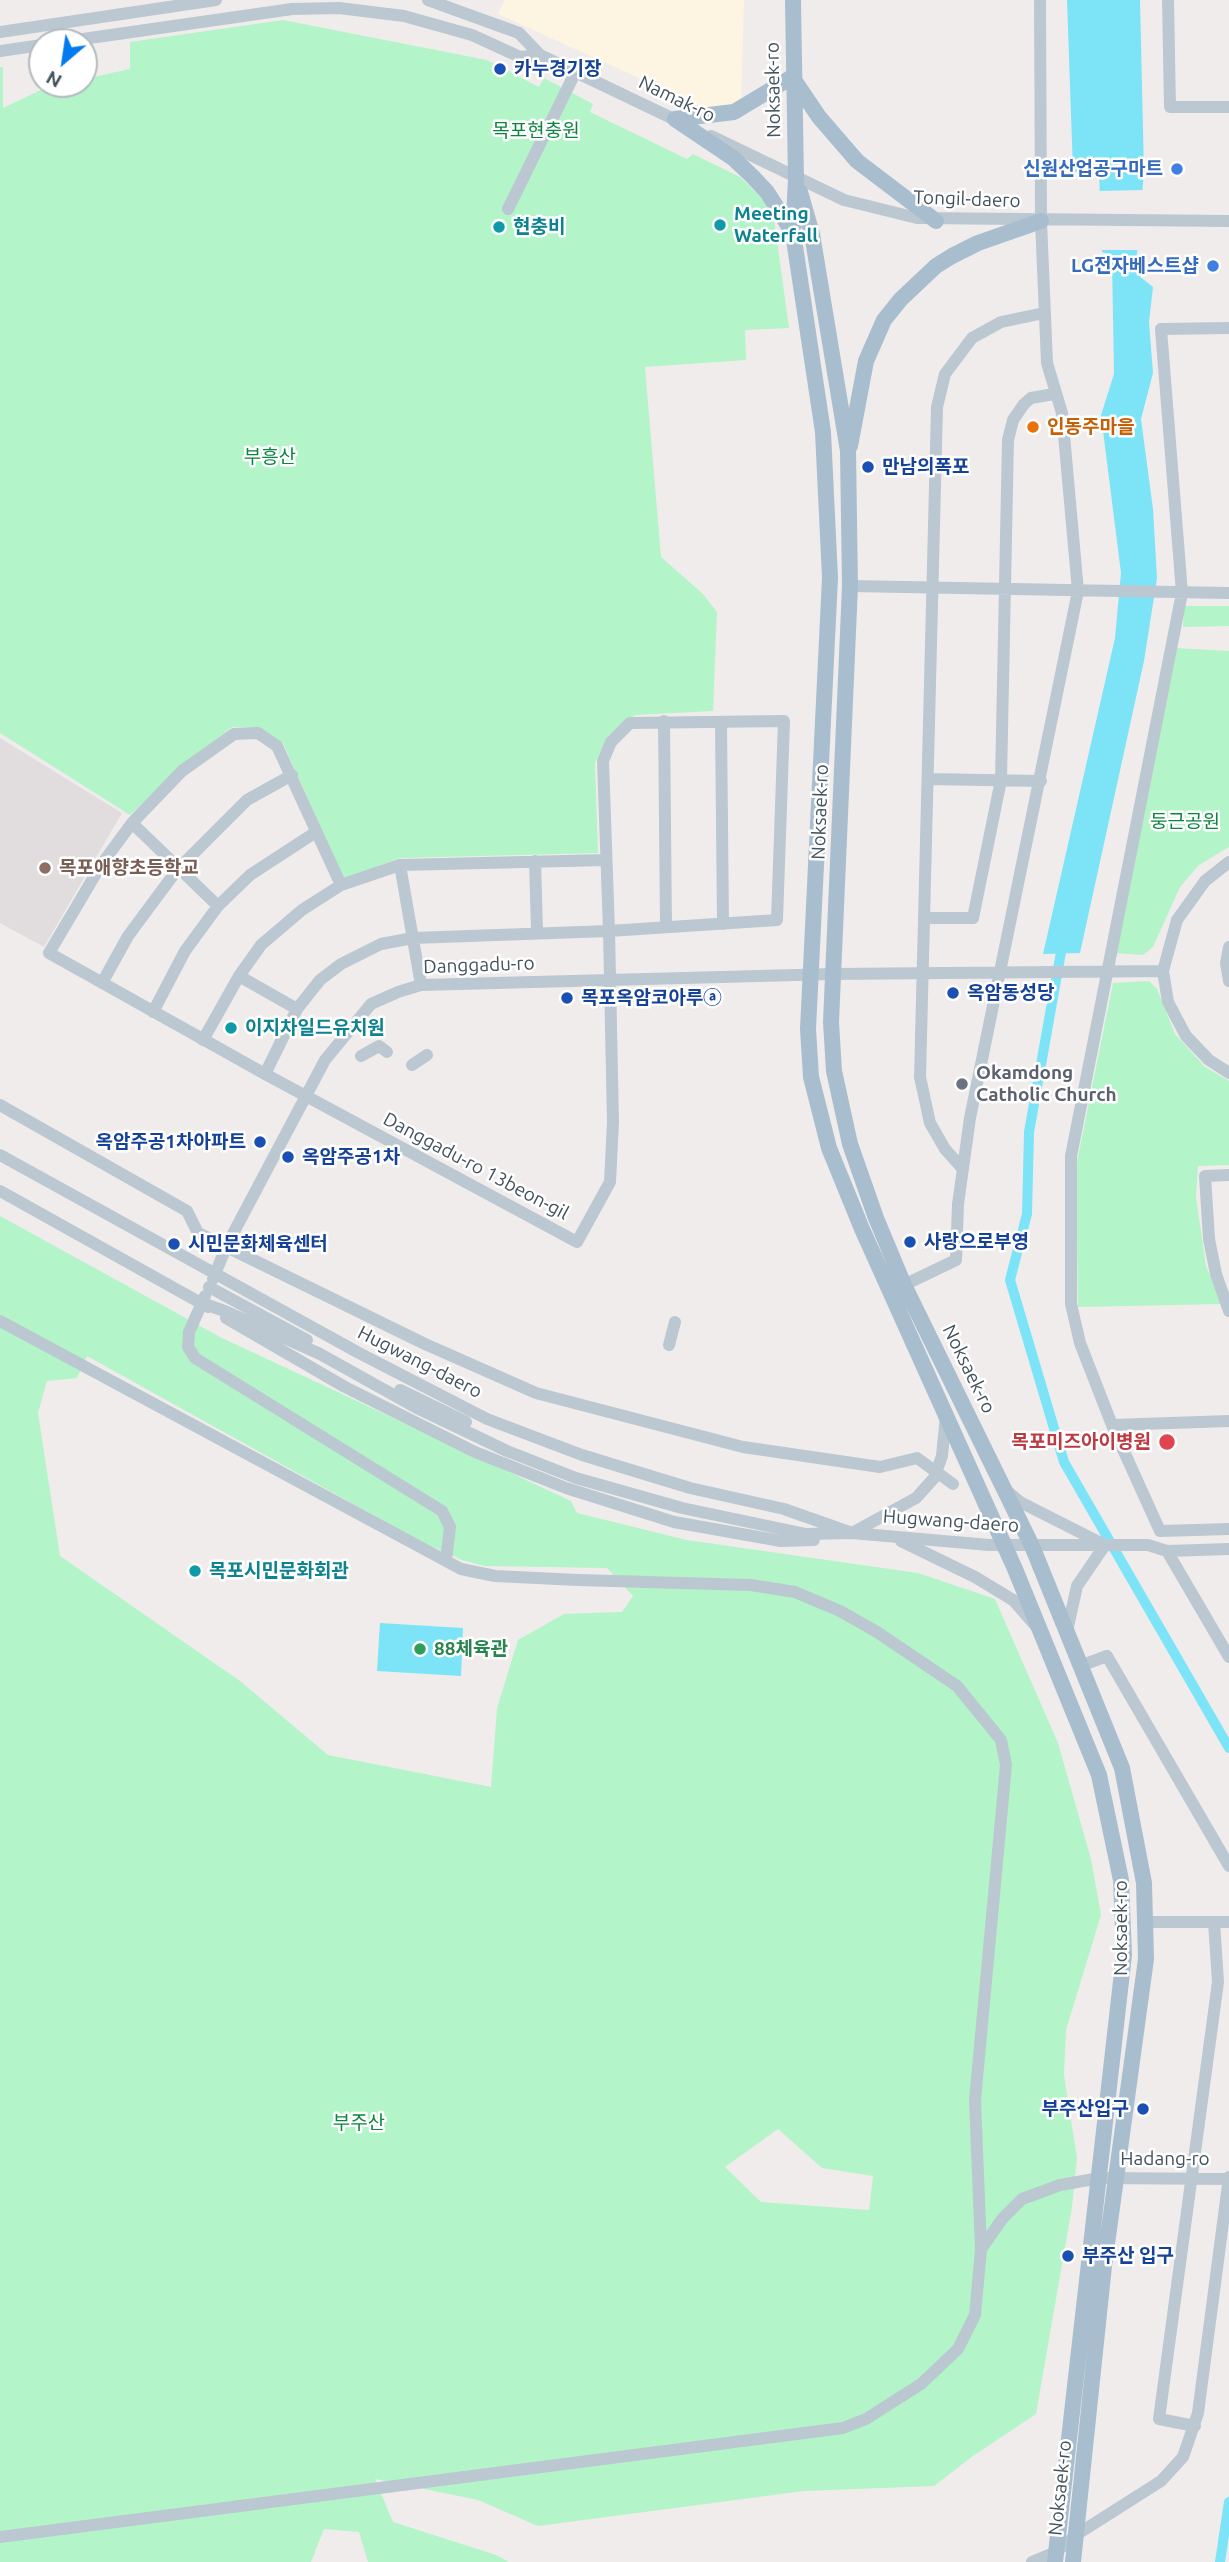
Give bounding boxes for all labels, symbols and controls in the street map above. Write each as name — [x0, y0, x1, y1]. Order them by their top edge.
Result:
north arrow — [28, 28, 98, 98]
street label: Noksaek-ro — [761, 42, 785, 138]
place label: 카누경기장 — [514, 58, 601, 80]
marker: 카누경기장 — [492, 61, 508, 77]
text: N — [42, 67, 65, 93]
street label: Namak-ro — [635, 71, 719, 127]
park label: 목포현충원 — [492, 120, 580, 142]
place label: 신원산업공구마트 — [1023, 158, 1163, 180]
marker: 신원산업공구마트 — [1169, 161, 1185, 177]
street label: Tongil-daero — [913, 186, 1021, 212]
place label: Meeting Waterfall — [734, 203, 818, 247]
place label: 현충비 — [513, 216, 565, 238]
marker: Meeting Waterfall — [712, 217, 728, 233]
marker: 현충비 — [491, 219, 507, 235]
place label: LG전자베스트샵 — [1071, 255, 1199, 277]
marker: LG전자베스트샵 — [1205, 258, 1221, 274]
place label: 인동주마을 — [1047, 416, 1134, 438]
marker: 인동주마을 — [1025, 419, 1041, 435]
park label: 부흥산 — [244, 446, 296, 468]
place label: 만남의폭포 — [882, 456, 969, 478]
marker: 만남의폭포 — [860, 459, 876, 475]
street label: Noksaek-ro — [807, 764, 833, 860]
park label: 둥근공원 — [1150, 811, 1220, 833]
place label: 목포애향초등학교 — [59, 857, 199, 879]
marker: 목포애향초등학교 — [37, 860, 53, 876]
street label: Danggadu-ro — [423, 952, 535, 978]
place label: 옥암동성당 — [967, 982, 1054, 1004]
marker: 옥암동성당 — [945, 985, 961, 1001]
place label: 목포옥암코아루ⓐ — [581, 987, 722, 1009]
marker: 목포옥암코아루ⓐ — [559, 990, 575, 1006]
place label: 이지차일드유치원 — [245, 1017, 385, 1039]
marker: 이지차일드유치원 — [223, 1020, 239, 1036]
place label: Okamdong Catholic Church — [976, 1062, 1117, 1106]
marker: Okamdong Catholic Church — [954, 1076, 970, 1092]
street label: Danggadu-ro 13beon-gil — [379, 1107, 573, 1225]
place label: 옥암주공1차아파트 — [95, 1131, 246, 1153]
marker: 옥암주공1차아파트 — [252, 1134, 268, 1150]
place label: 옥암주공1차 — [302, 1146, 400, 1168]
marker: 옥암주공1차 — [280, 1149, 296, 1165]
place label: 사랑으로부영 — [924, 1231, 1029, 1253]
place label: 시민문화체육센터 — [188, 1233, 328, 1255]
marker: 사랑으로부영 — [902, 1234, 918, 1250]
marker: 시민문화체육센터 — [166, 1236, 182, 1252]
street label: Hugwang-daero — [354, 1321, 486, 1403]
street label: Noksaek-ro — [938, 1321, 1000, 1417]
place label: 목포미즈아이병원 — [1011, 1431, 1151, 1453]
marker: 목포미즈아이병원 — [1157, 1432, 1177, 1452]
street label: Hugwang-daero — [882, 1505, 1020, 1537]
place label: 목포시민문화회관 — [209, 1560, 349, 1582]
marker: 목포시민문화회관 — [187, 1563, 203, 1579]
place label: 88체육관 — [434, 1638, 508, 1660]
marker: 88체육관 — [412, 1641, 428, 1657]
street label: Noksaek-ro — [1110, 1880, 1132, 1976]
place label: 부주산입구 — [1042, 2098, 1129, 2120]
marker: 부주산입구 — [1135, 2101, 1151, 2117]
park label: 부주산 — [333, 2112, 385, 2134]
street label: Hadang-ro — [1120, 2148, 1210, 2170]
place label: 부주산 입구 — [1082, 2245, 1174, 2267]
marker: 부주산 입구 — [1060, 2248, 1076, 2264]
street label: Noksaek-ro — [1044, 2439, 1076, 2537]

